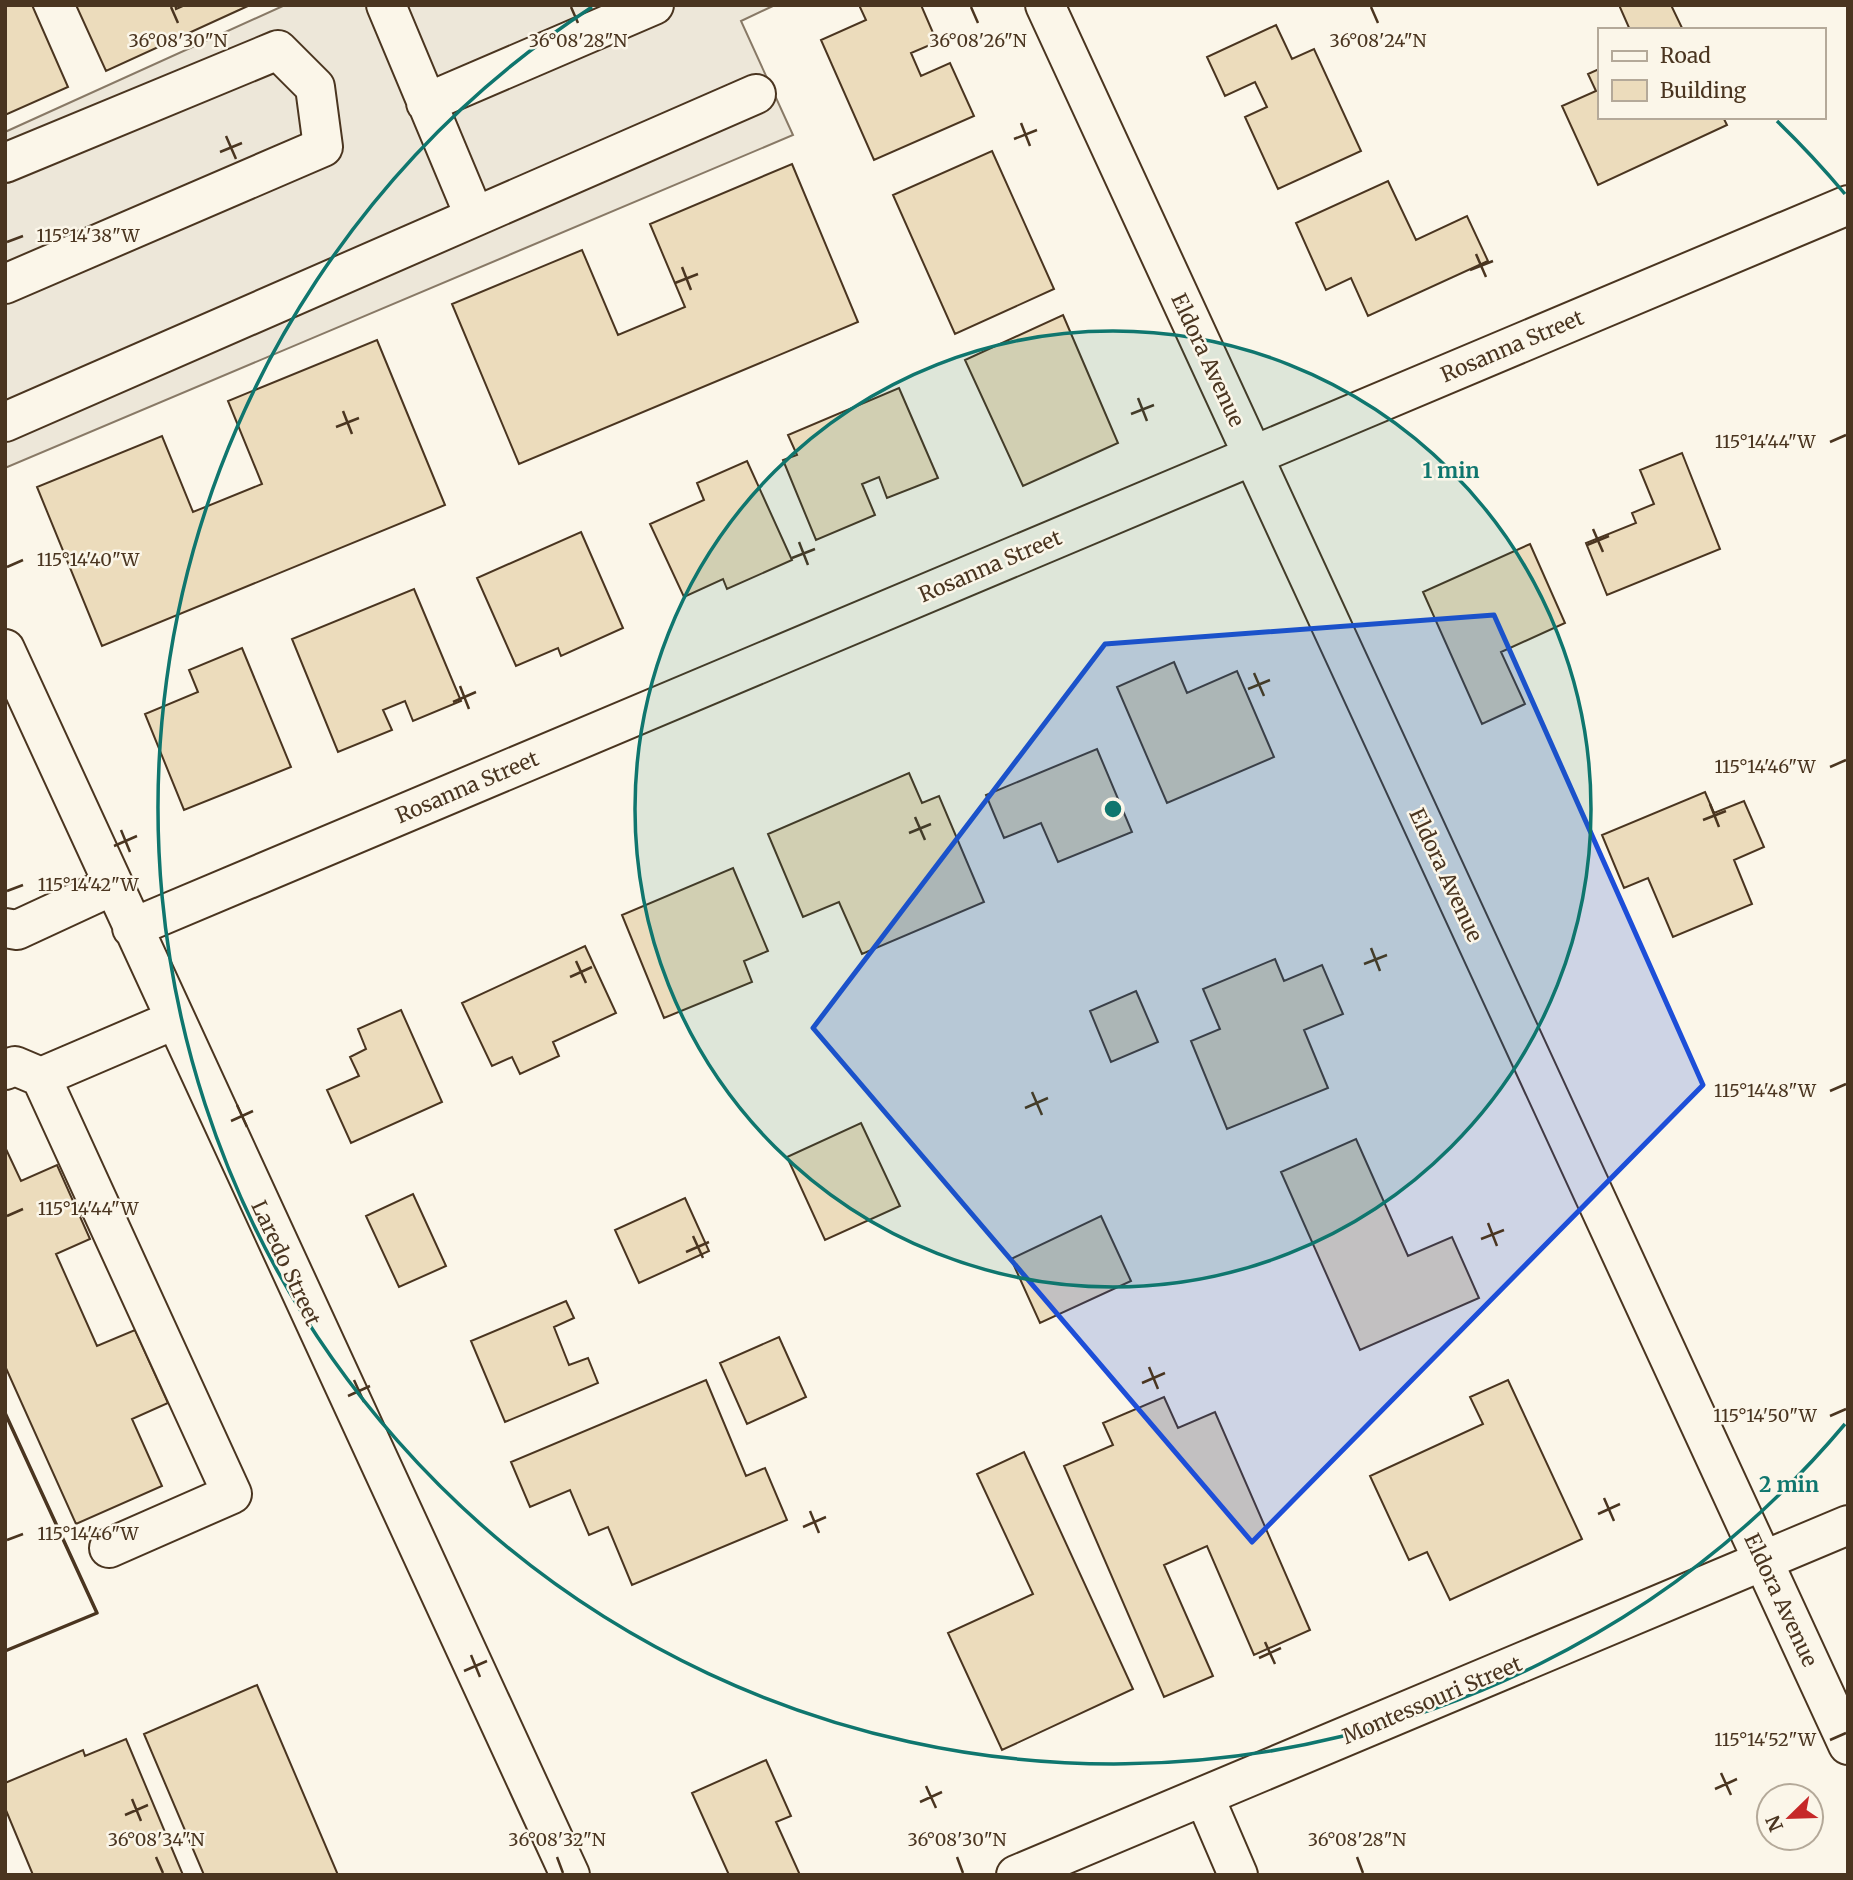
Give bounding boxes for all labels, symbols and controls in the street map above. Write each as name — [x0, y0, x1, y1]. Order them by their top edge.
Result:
legend — [1598, 28, 1825, 119]
text: 36°08'30"N — [129, 29, 228, 52]
text: 36°08'28"N — [529, 29, 627, 52]
text: 36°08'26"N — [929, 29, 1027, 52]
text: 36°08'24"N — [1330, 29, 1427, 52]
text: Road — [1660, 42, 1711, 69]
text: Building — [1660, 77, 1747, 104]
text: 115°14'38"W — [37, 224, 140, 247]
street label: Eldora Avenue — [1165, 289, 1251, 431]
street label: Rosanna Street — [1436, 304, 1588, 388]
text: 115°14'44"W — [1715, 430, 1816, 453]
text: 1 min — [1422, 457, 1480, 484]
street label: Rosanna Street — [914, 524, 1066, 608]
text: 115°14'40"W — [37, 548, 140, 571]
street label: Rosanna Street — [391, 745, 543, 829]
text: 115°14'46"W — [1714, 755, 1817, 778]
centre of rings — [1101, 797, 1125, 821]
street label: Eldora Avenue — [1403, 804, 1489, 946]
text: 115°14'42"W — [38, 873, 139, 896]
text: 115°14'48"W — [1714, 1079, 1817, 1102]
street label: Laredo Street — [245, 1196, 327, 1330]
text: 115°14'44"W — [38, 1197, 139, 1220]
text: 115°14'50"W — [1713, 1404, 1818, 1427]
text: 2 min — [1759, 1471, 1819, 1498]
text: 115°14'46"W — [37, 1522, 140, 1545]
street label: Eldora Avenue — [1738, 1529, 1824, 1671]
street label: Montessouri Street — [1338, 1650, 1526, 1750]
text: 115°14'52"W — [1714, 1728, 1817, 1751]
north arrow — [1755, 1782, 1825, 1852]
text: N — [1760, 1812, 1788, 1835]
text: 36°08'34"N — [108, 1828, 204, 1851]
text: 36°08'32"N — [508, 1828, 606, 1851]
text: 36°08'30"N — [908, 1828, 1007, 1851]
text: 36°08'28"N — [1308, 1828, 1406, 1851]

